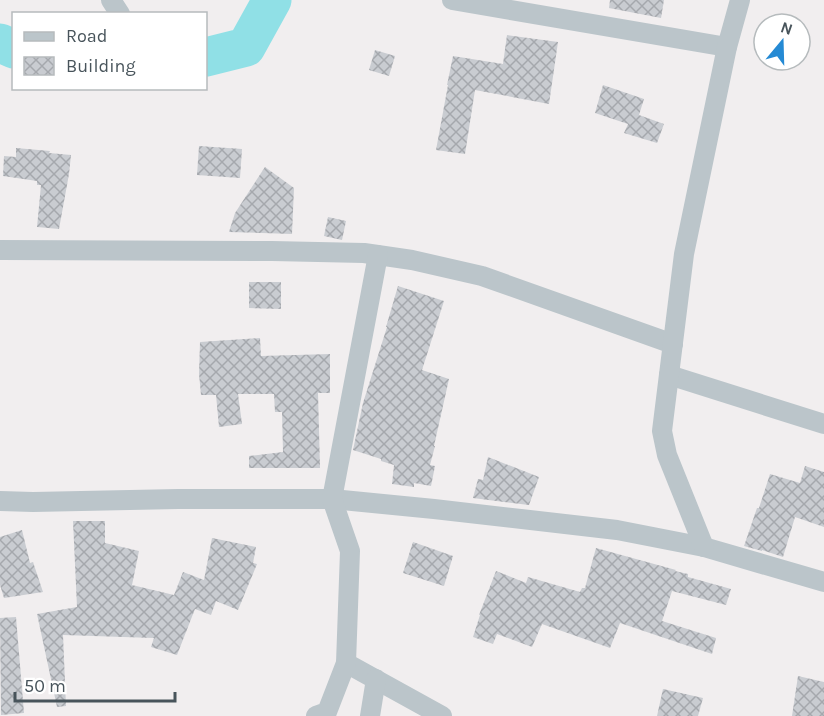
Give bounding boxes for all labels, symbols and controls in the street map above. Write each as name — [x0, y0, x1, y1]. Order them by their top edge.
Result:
legend — [12, 12, 207, 90]
north arrow — [752, 12, 812, 72]
text: N — [778, 17, 795, 39]
text: Road — [66, 25, 107, 47]
text: Building — [66, 55, 136, 77]
scale bar — [15, 665, 176, 703]
text: 50 m — [24, 675, 66, 697]

